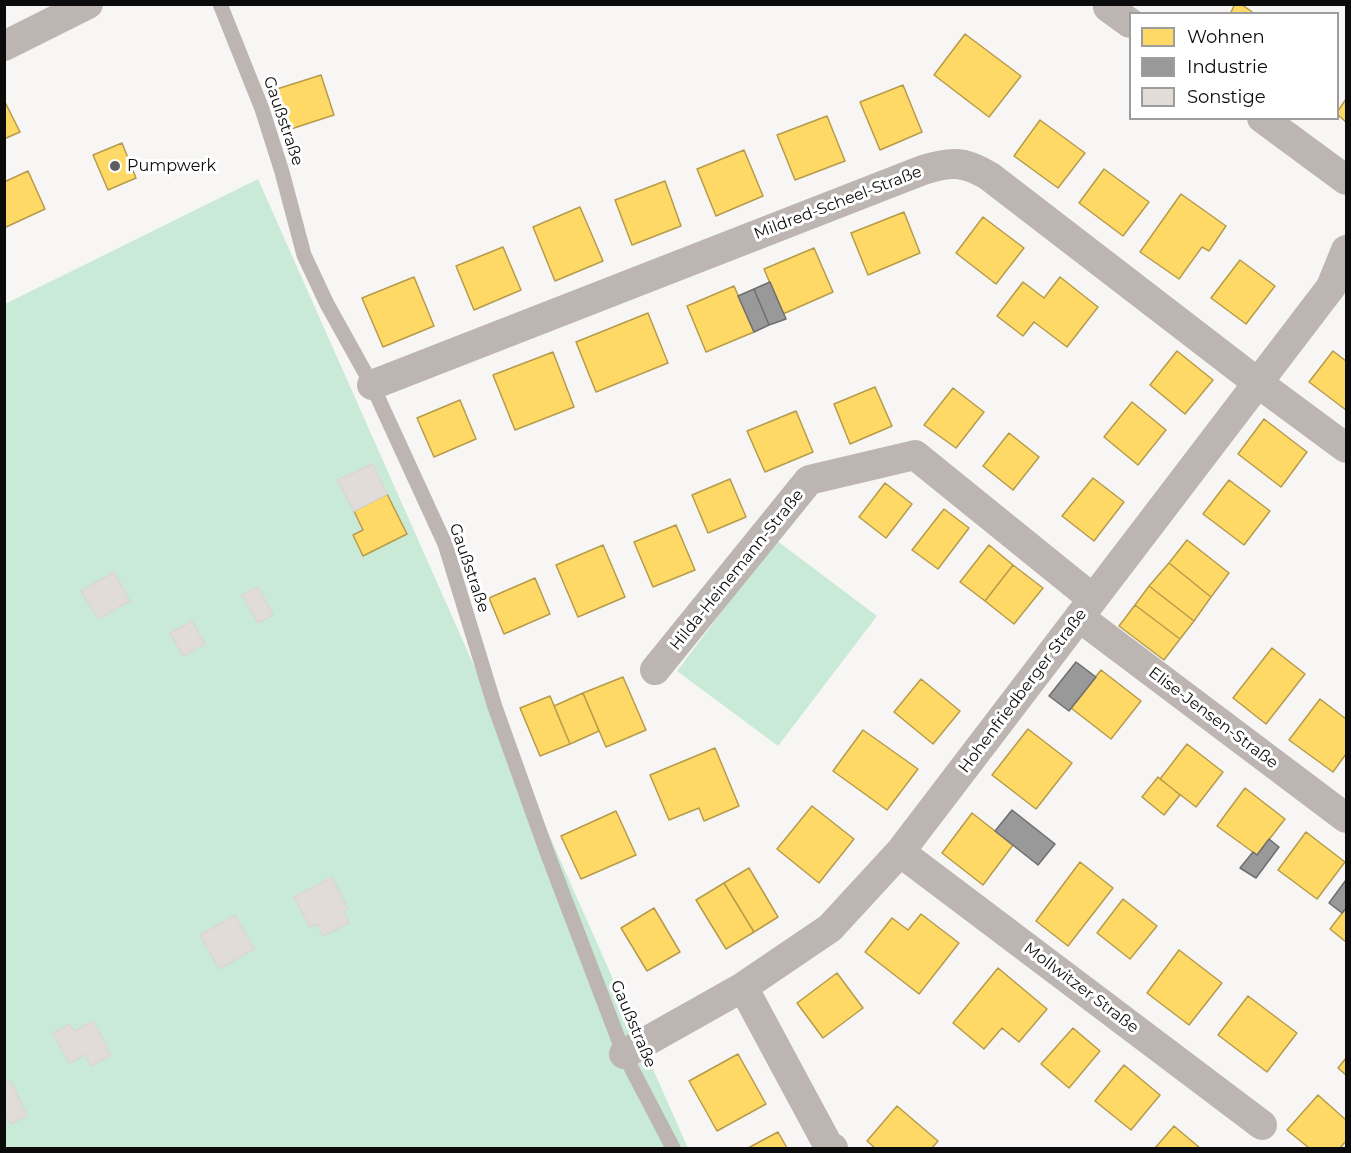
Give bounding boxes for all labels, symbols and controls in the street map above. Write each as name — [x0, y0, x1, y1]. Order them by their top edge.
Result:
legend — [1129, 12, 1339, 120]
text: Wohnen — [1187, 26, 1265, 48]
text: Industrie — [1187, 56, 1268, 78]
street label: Gaußstraße — [259, 74, 307, 168]
text: Sonstige — [1187, 86, 1266, 108]
place label: Pumpwerk — [127, 156, 216, 176]
marker: Pumpwerk — [108, 159, 122, 173]
street label: Mildred-Scheel-Straße — [751, 162, 925, 244]
street label: Hilda-Heinemann-Straße — [666, 486, 808, 654]
street label: Gaußstraße — [445, 521, 493, 615]
street label: Hohenfriedberger Straße — [955, 605, 1091, 777]
street label: Elise-Jensen-Straße — [1144, 663, 1282, 773]
street label: Mollwitzer Straße — [1020, 939, 1142, 1037]
street label: Gaußstraße — [606, 977, 660, 1071]

